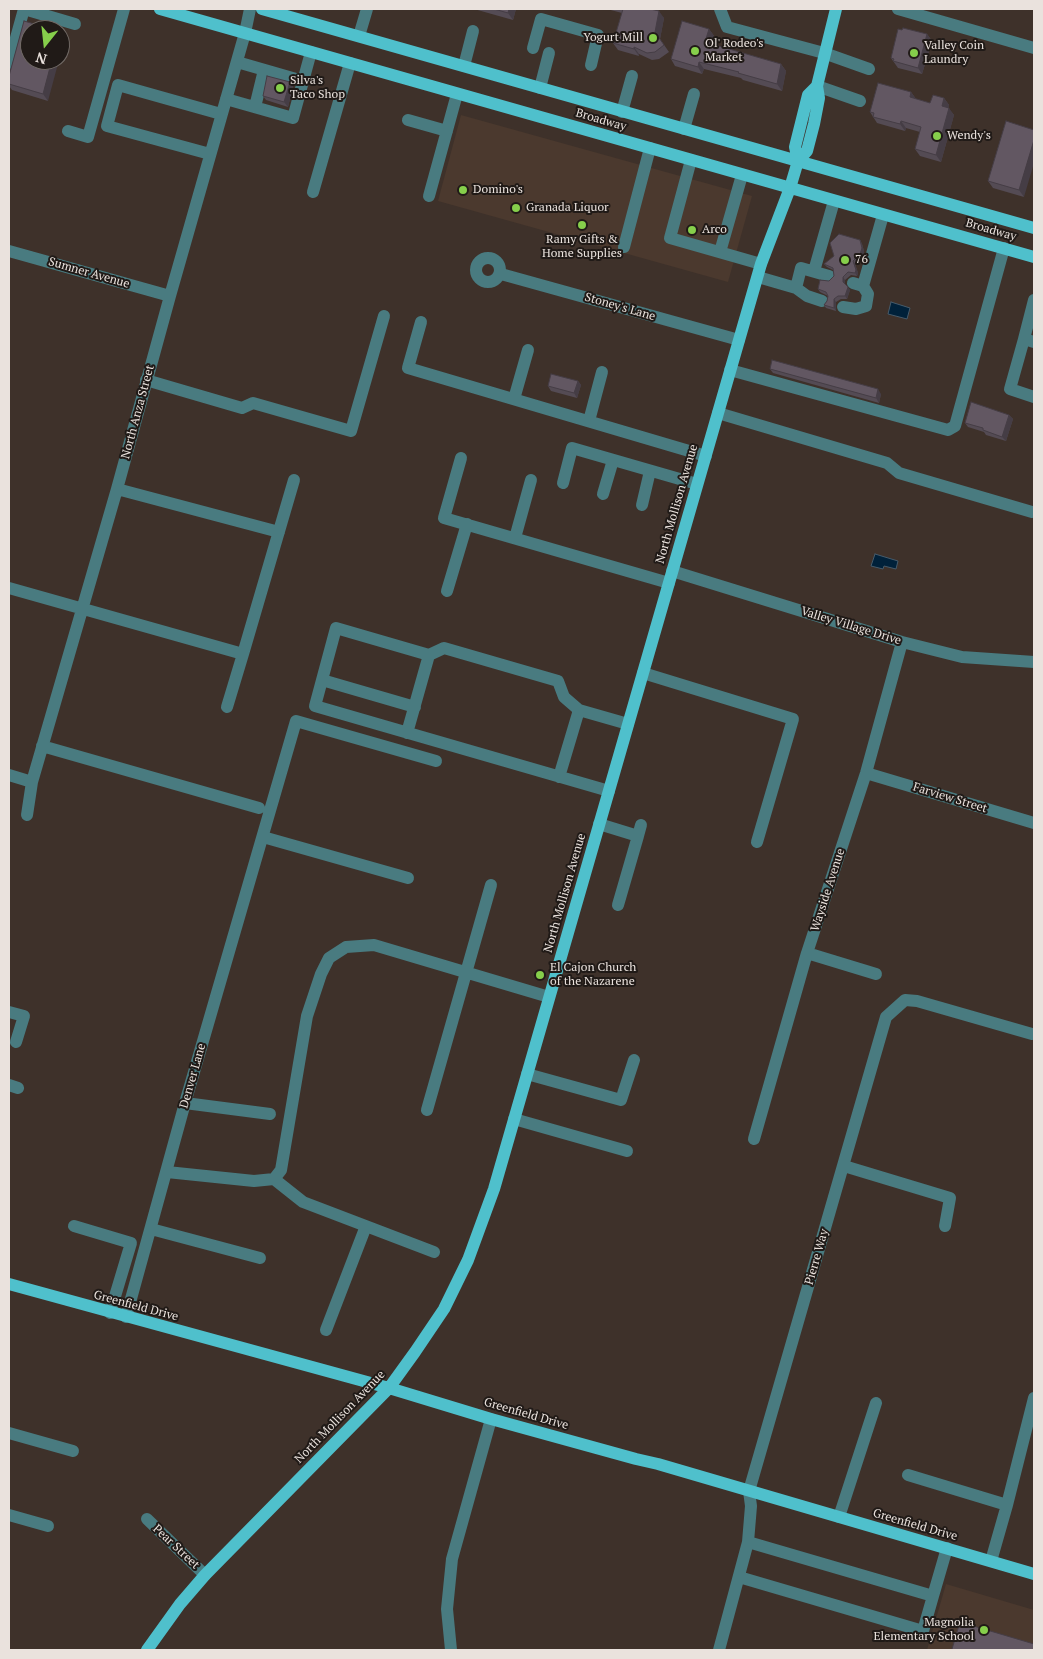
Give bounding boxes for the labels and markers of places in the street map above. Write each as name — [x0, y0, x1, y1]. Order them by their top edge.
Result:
place label: Yogurt Mill — [583, 31, 643, 45]
marker: Yogurt Mill — [647, 32, 659, 44]
place label: Ol' Rodeo's Market — [705, 37, 763, 65]
place label: Valley Coin Laundry — [924, 39, 984, 67]
marker: Ol' Rodeo's Market — [689, 45, 701, 57]
marker: Valley Coin Laundry — [908, 47, 920, 59]
place label: Silva's Taco Shop — [290, 74, 345, 102]
marker: Silva's Taco Shop — [274, 82, 286, 94]
place label: Wendy's — [947, 129, 991, 143]
marker: Wendy's — [931, 130, 943, 142]
place label: Domino's — [473, 183, 523, 197]
marker: Domino's — [457, 184, 469, 196]
place label: Granada Liquor — [526, 201, 609, 215]
marker: Granada Liquor — [510, 202, 522, 214]
marker: Ramy Gifts & Home Supplies — [576, 219, 588, 231]
place label: Arco — [702, 223, 727, 237]
marker: Arco — [686, 224, 698, 236]
place label: Ramy Gifts & Home Supplies — [542, 233, 622, 261]
place label: 76 — [855, 253, 868, 267]
marker: 76 — [839, 254, 851, 266]
place label: El Cajon Church of the Nazarene — [550, 961, 636, 989]
marker: El Cajon Church of the Nazarene — [534, 969, 546, 981]
place label: Magnolia Elementary School — [874, 1616, 974, 1644]
marker: Magnolia Elementary School — [978, 1624, 990, 1636]

